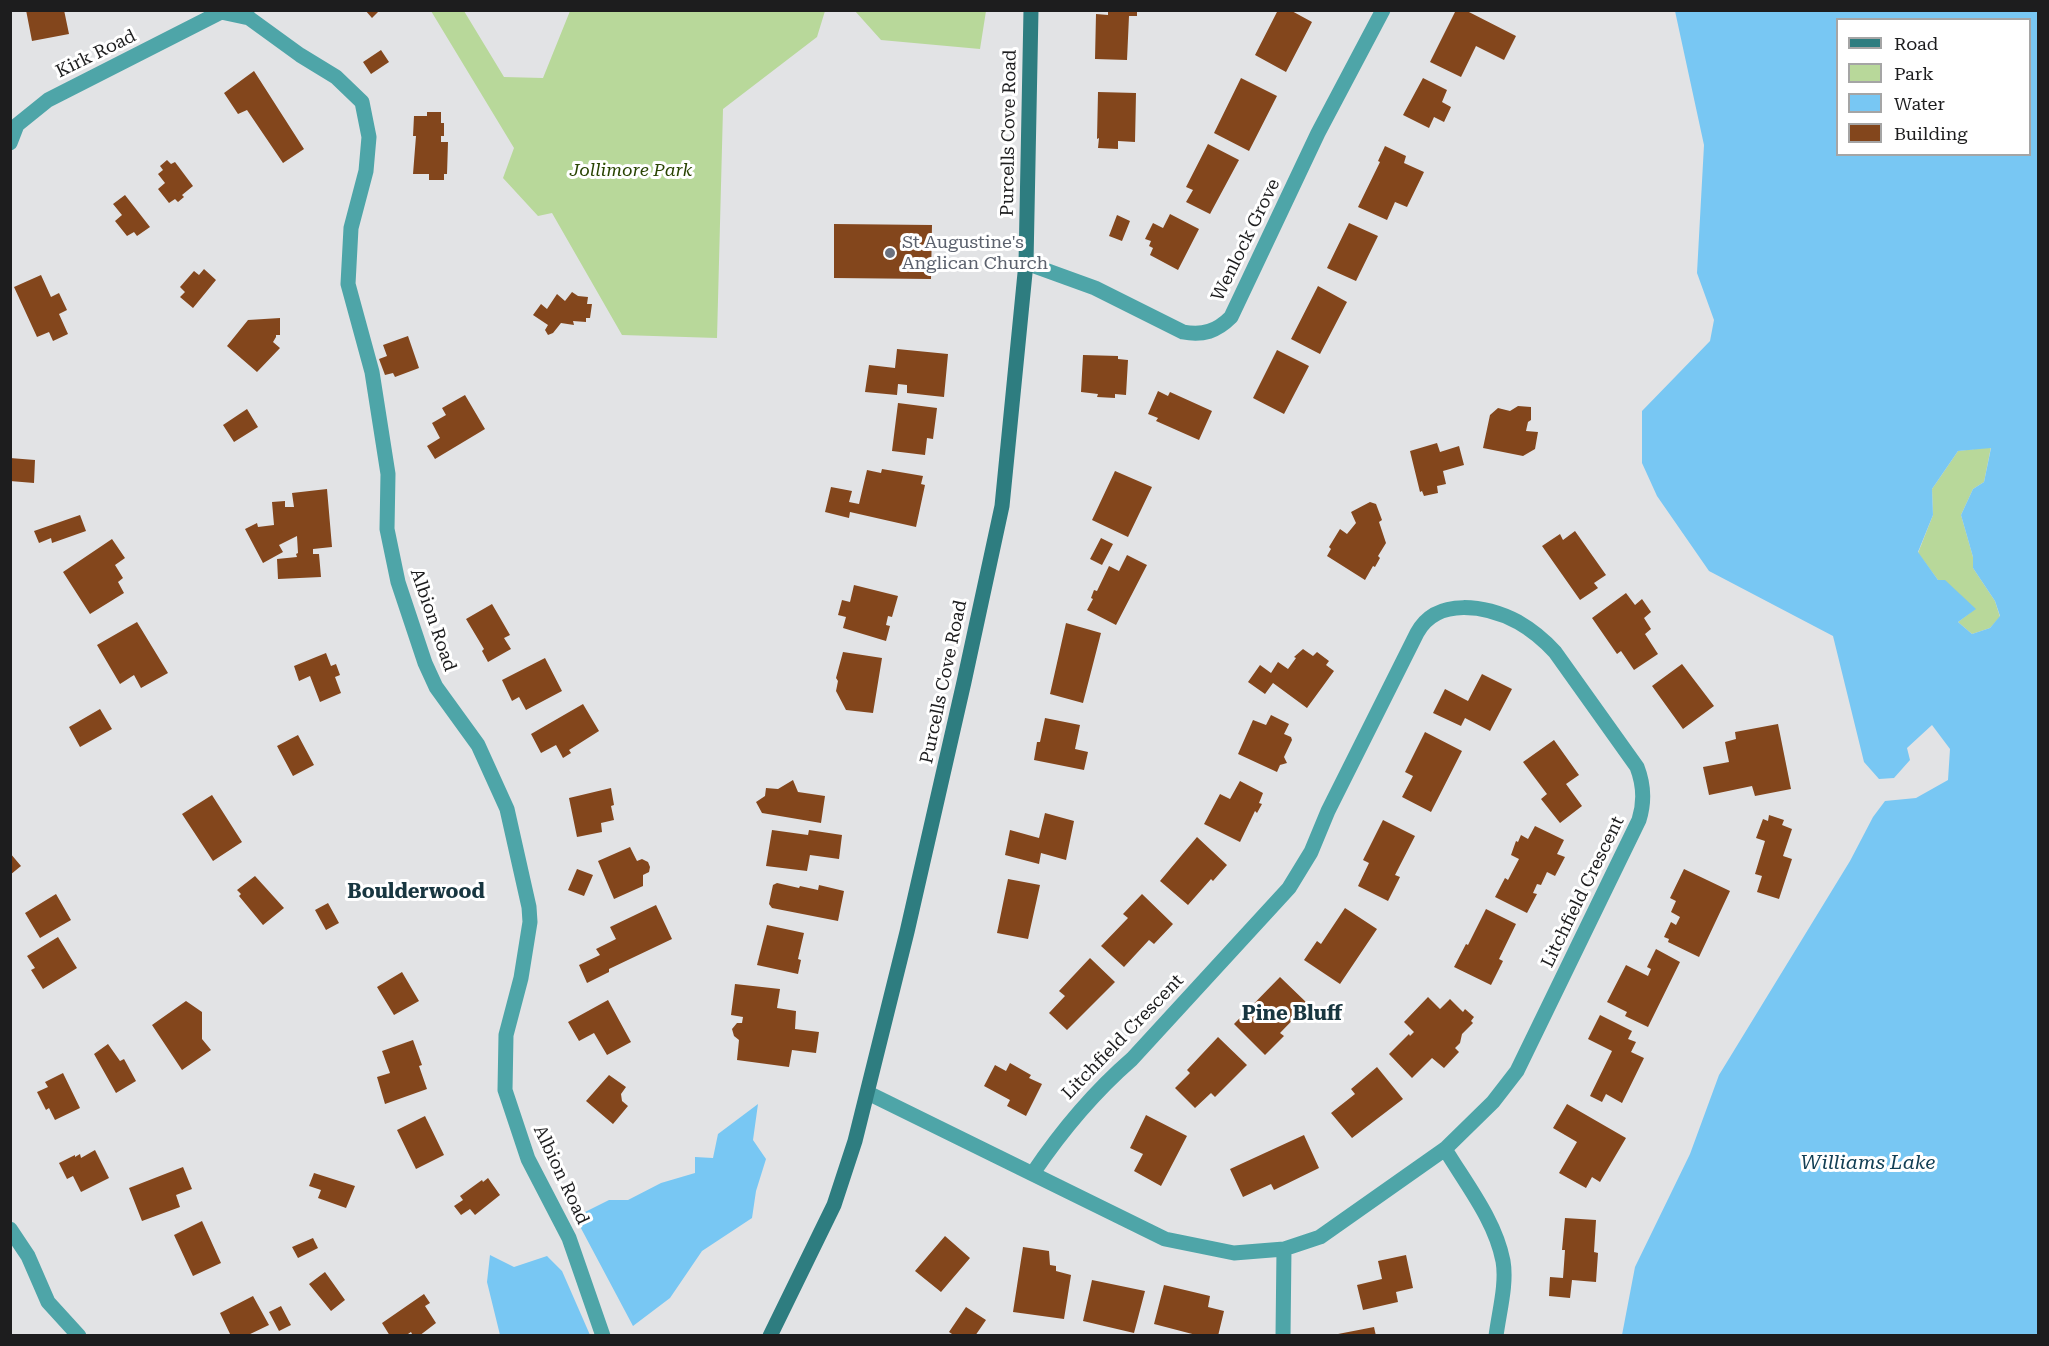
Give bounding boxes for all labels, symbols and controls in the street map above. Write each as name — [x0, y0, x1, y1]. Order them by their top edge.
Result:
legend — [1836, 18, 2031, 156]
street label: Kirk Road — [52, 25, 140, 83]
text: Road — [1894, 33, 1938, 54]
street label: Purcells Cove Road — [997, 49, 1021, 217]
text: Park — [1894, 63, 1934, 84]
text: Water — [1894, 93, 1945, 114]
text: Building — [1894, 123, 1968, 144]
park label: Jollimore Park — [570, 160, 692, 182]
street label: Wenlock Grove — [1207, 175, 1285, 305]
place label: St Augustine's Anglican Church — [902, 232, 1048, 274]
marker: St Augustine's Anglican Church — [883, 246, 897, 260]
street label: Albion Road — [405, 566, 461, 674]
street label: Purcells Cove Road — [916, 598, 972, 766]
street label: Litchfield Crescent — [1537, 813, 1629, 971]
district label: Boulderwood — [347, 880, 485, 904]
street label: Litchfield Crescent — [1058, 970, 1188, 1104]
district label: Pine Bluff — [1242, 1002, 1342, 1026]
street label: Albion Road — [529, 1122, 593, 1228]
water label: Williams Lake — [1801, 1151, 1935, 1175]

